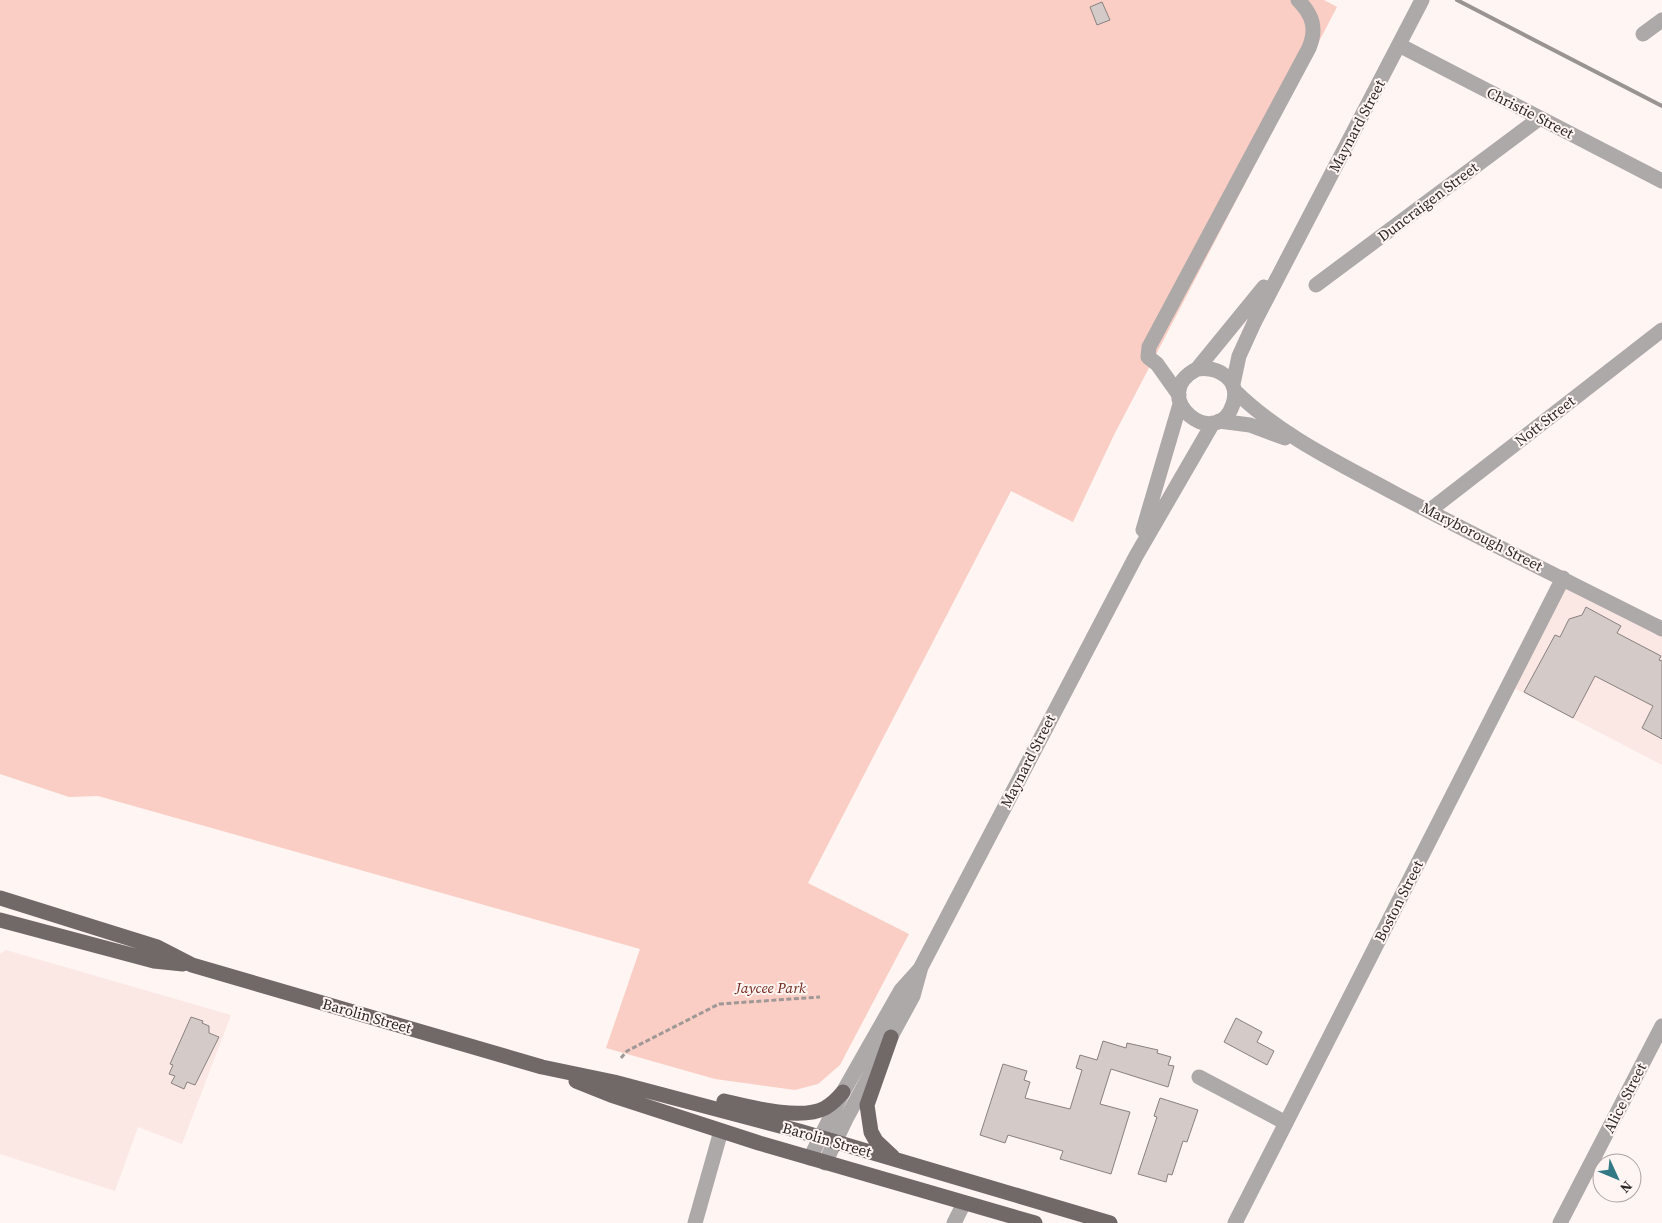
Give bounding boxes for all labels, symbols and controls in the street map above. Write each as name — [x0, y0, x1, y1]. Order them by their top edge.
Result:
street label: Maynard Street — [1323, 76, 1390, 176]
street label: Christie Street — [1483, 82, 1577, 144]
street label: Duncraigen Street — [1373, 157, 1482, 246]
street label: Nott Street — [1510, 390, 1579, 451]
street label: Maryborough Street — [1418, 497, 1547, 576]
street label: Maynard Street — [995, 710, 1060, 811]
street label: Boston Street — [1369, 856, 1428, 945]
park label: Jaycee Park — [734, 977, 807, 998]
street label: Barolin Street — [320, 993, 414, 1038]
street label: Alice Street — [1598, 1059, 1651, 1136]
street label: Barolin Street — [780, 1117, 874, 1162]
north arrow — [1592, 1153, 1642, 1203]
text: N — [1616, 1176, 1637, 1198]

